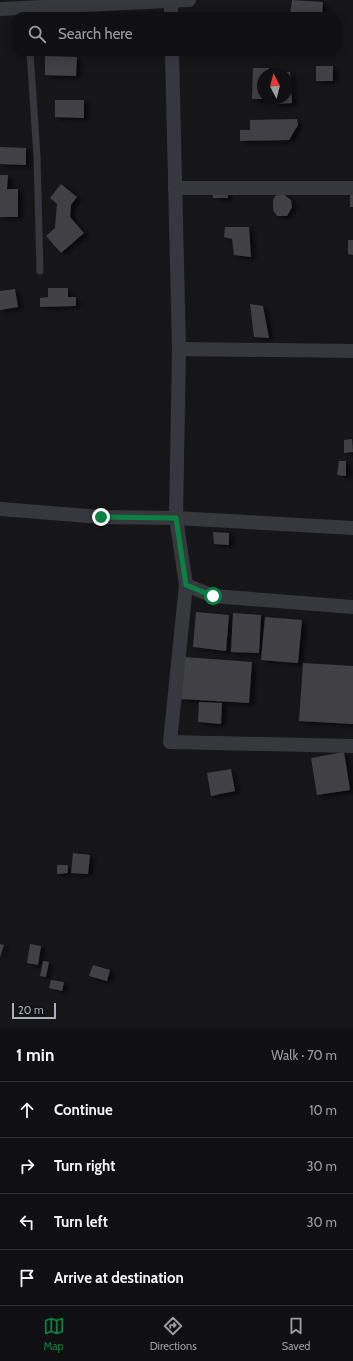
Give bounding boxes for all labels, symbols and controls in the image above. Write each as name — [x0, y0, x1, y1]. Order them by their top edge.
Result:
search box — [12, 12, 341, 56]
icon: search — [26, 23, 48, 45]
text: Search here — [58, 25, 133, 43]
north arrow — [257, 68, 293, 104]
route end — [92, 508, 110, 526]
route start — [204, 587, 222, 605]
scale bar — [12, 1001, 56, 1020]
text: 20 m — [18, 1003, 44, 1017]
text: 1 min — [16, 1045, 54, 1065]
text: Walk · 70 m — [271, 1047, 337, 1063]
icon: ahead — [16, 1099, 38, 1121]
text: Continue — [54, 1101, 113, 1119]
text: 10 m — [309, 1102, 337, 1118]
icon: right — [16, 1155, 38, 1177]
text: Turn right — [54, 1157, 115, 1175]
text: 30 m — [307, 1158, 337, 1174]
icon: left — [16, 1211, 38, 1233]
text: Turn left — [54, 1213, 108, 1231]
text: 30 m — [307, 1214, 337, 1230]
icon: arrive — [16, 1267, 38, 1289]
text: Arrive at destination — [54, 1269, 184, 1287]
tab: Map — [43, 1315, 65, 1353]
tab: Directions — [150, 1315, 197, 1353]
tab: Saved — [282, 1315, 310, 1353]

